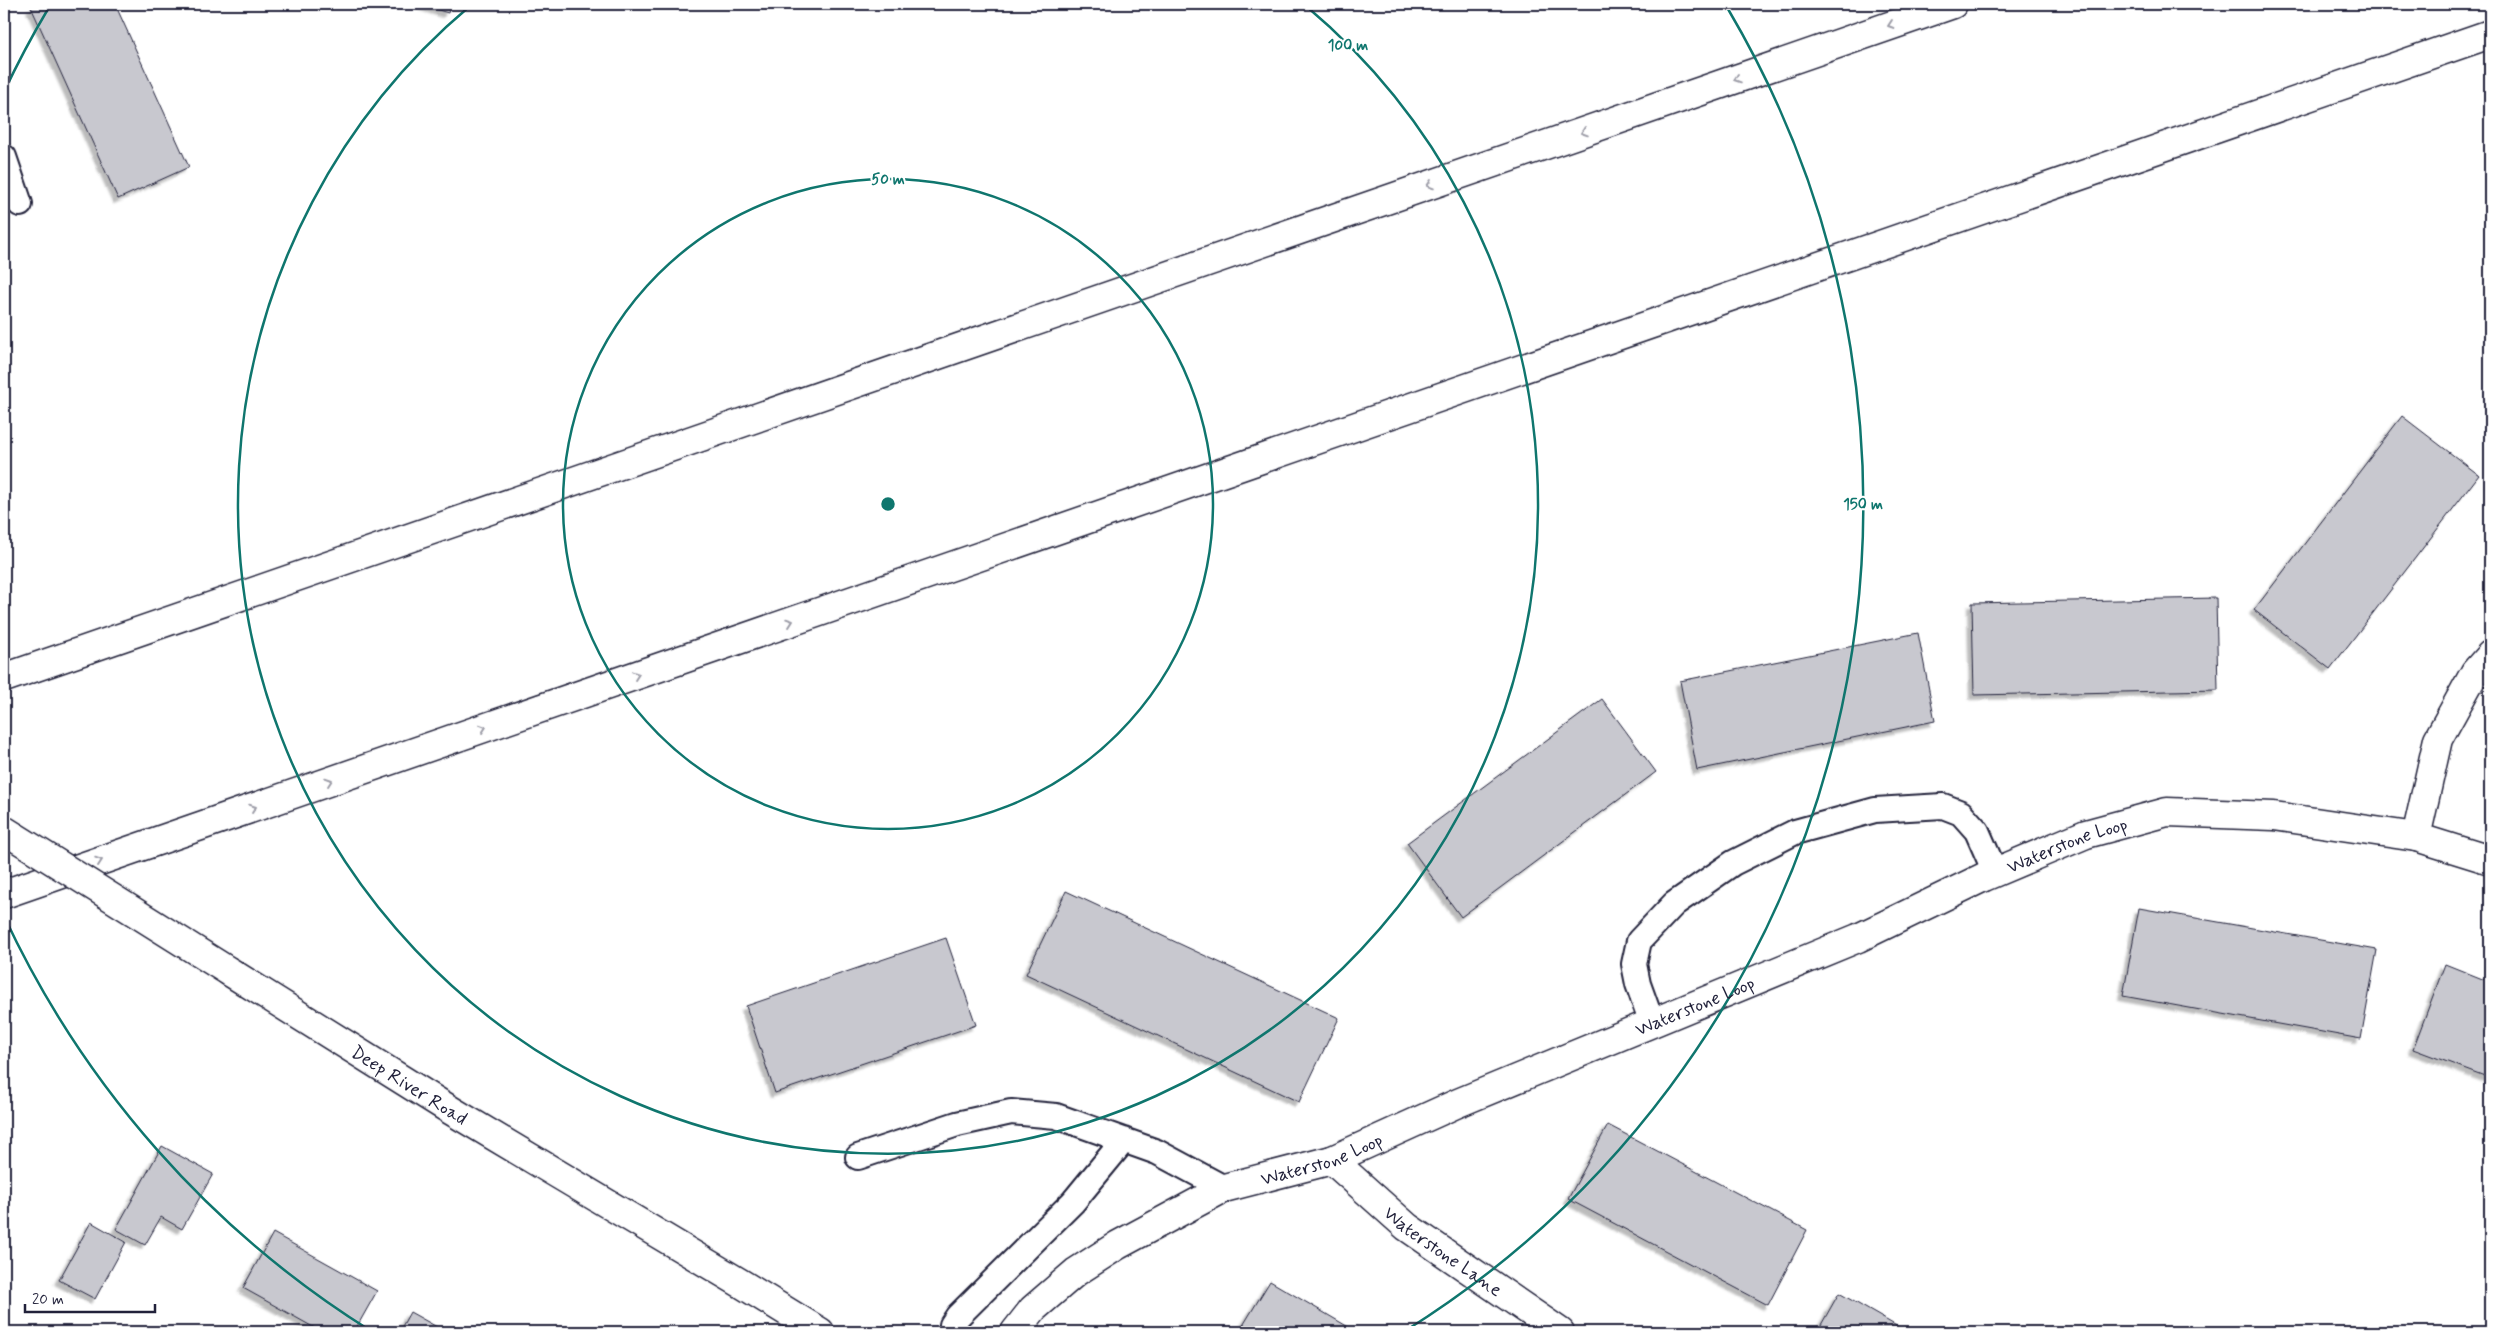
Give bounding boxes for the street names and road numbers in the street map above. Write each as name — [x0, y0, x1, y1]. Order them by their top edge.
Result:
street label: Waterstone Loop — [2003, 812, 2130, 880]
street label: Waterstone Loop — [1632, 971, 1759, 1043]
street label: Deep River Road — [346, 1040, 472, 1131]
street label: Waterstone Loop — [1258, 1128, 1387, 1192]
street label: Waterstone Lane — [1378, 1201, 1507, 1303]

